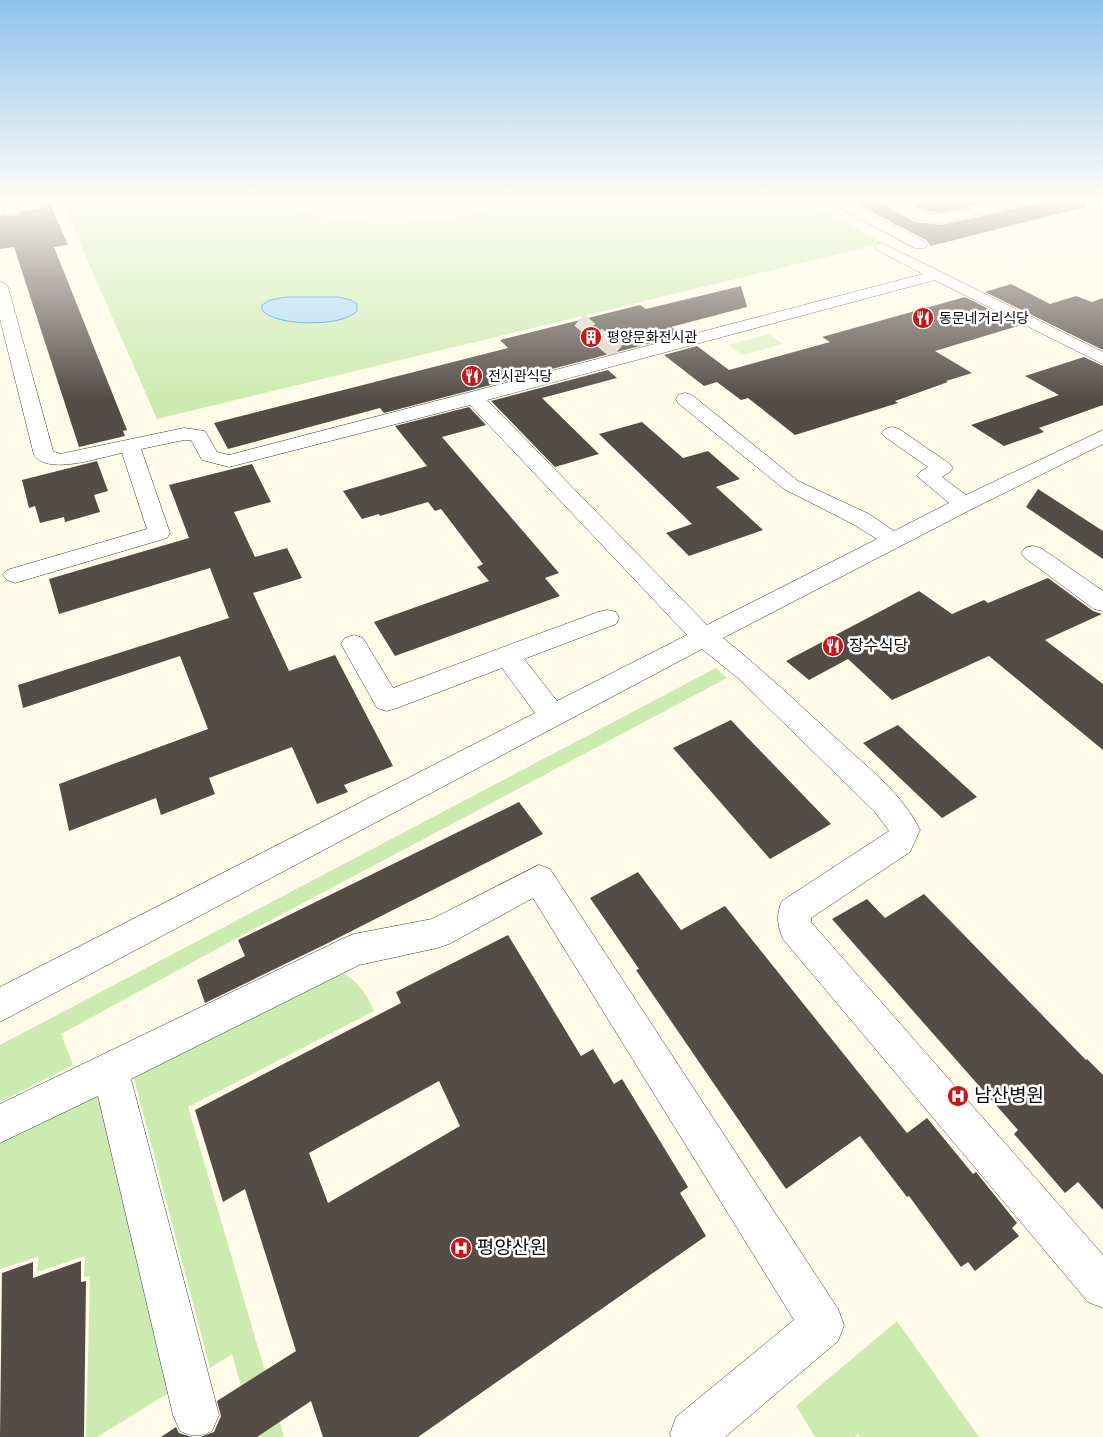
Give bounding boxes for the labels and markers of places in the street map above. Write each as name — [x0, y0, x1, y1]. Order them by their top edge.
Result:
restaurant icon: 동문네거리식당 — [911, 306, 935, 330]
place label: 동문네거리식당 — [939, 308, 1029, 329]
building icon: 평양문화전시관 — [579, 325, 603, 349]
place label: 평양문화전시관 — [607, 327, 697, 348]
restaurant icon: 전시관식당 — [460, 364, 484, 388]
place label: 전시관식당 — [488, 366, 553, 387]
restaurant icon: 장수식당 — [821, 634, 845, 658]
place label: 장수식당 — [849, 634, 908, 658]
place label: 남산병원 — [974, 1082, 1044, 1111]
hospital icon: 남산병원 — [946, 1084, 970, 1108]
place label: 평양산원 — [477, 1234, 547, 1263]
hospital icon: 평양산원 — [449, 1236, 473, 1260]

